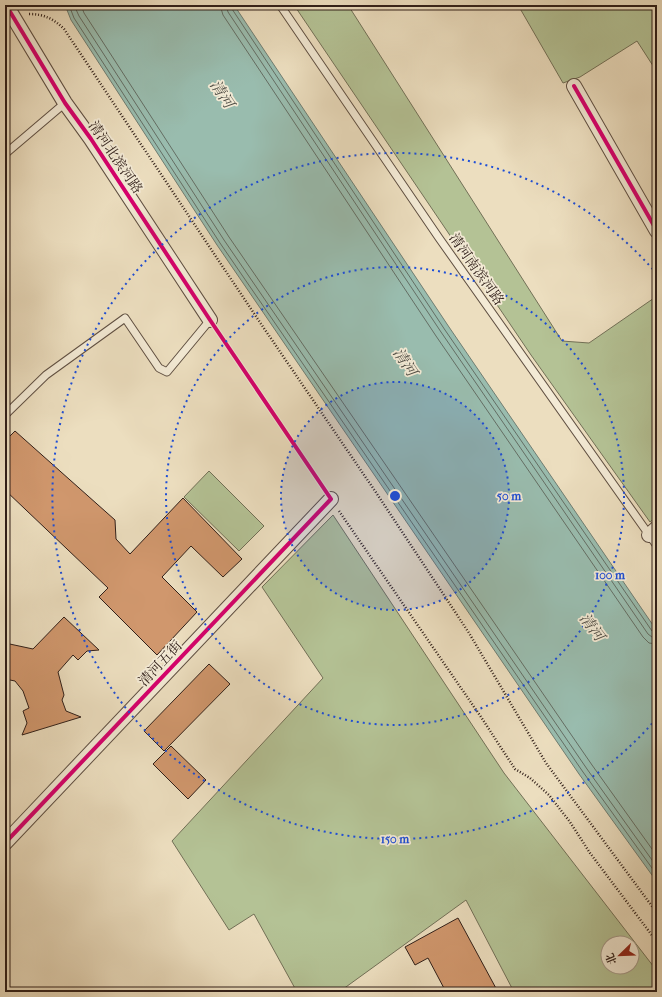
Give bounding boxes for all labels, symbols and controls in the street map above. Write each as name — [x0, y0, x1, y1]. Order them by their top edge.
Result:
water label: 清河 — [206, 77, 240, 114]
street label: 清河北滨河路 — [85, 118, 146, 197]
street label: 清河南滨河路 — [446, 230, 508, 309]
water label: 清河 — [389, 345, 423, 382]
centre of rings — [388, 489, 402, 503]
text: 50 m — [497, 489, 522, 503]
text: 100 m — [595, 568, 626, 582]
water label: 清河 — [576, 610, 610, 647]
street label: 清河五街 — [135, 637, 186, 690]
text: 150 m — [381, 832, 410, 846]
north arrow — [600, 935, 640, 975]
text: 北 — [603, 951, 619, 966]

